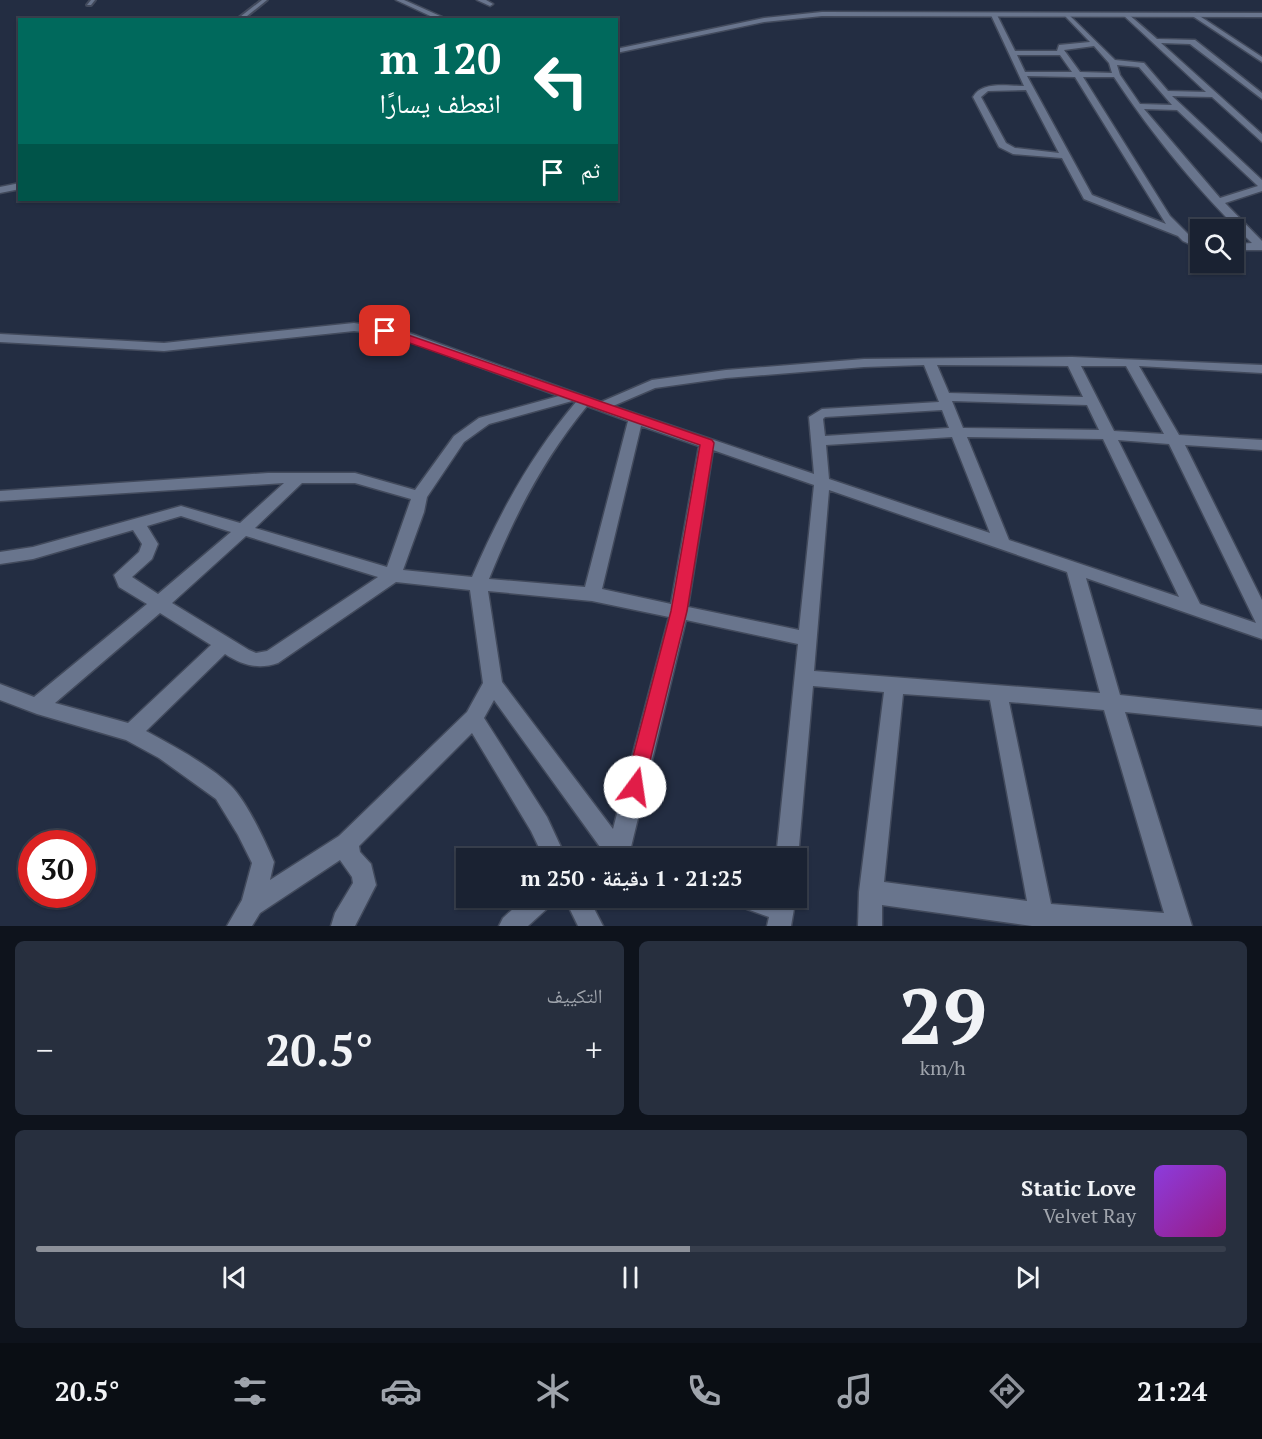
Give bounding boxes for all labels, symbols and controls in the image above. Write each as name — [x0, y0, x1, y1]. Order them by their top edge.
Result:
text: 120 m — [380, 30, 501, 86]
icon: left — [522, 42, 600, 120]
text: انعطف يسارًا — [380, 85, 501, 121]
text: ثم — [581, 155, 600, 184]
icon: arrive — [536, 156, 569, 189]
map controls — [1190, 219, 1244, 273]
button: search — [1190, 219, 1244, 273]
pin — [359, 305, 410, 356]
icon: arrive — [368, 314, 401, 347]
position arrow — [603, 755, 667, 819]
speed limit sign: 30 — [18, 830, 96, 908]
text: 21:25 · 1 دقيقة · 250 m — [520, 863, 743, 892]
text: 29 — [899, 963, 987, 1066]
text: التكييف — [546, 982, 603, 1009]
text: 20.5° — [265, 1019, 373, 1079]
text: − — [36, 1028, 54, 1071]
text: + — [585, 1028, 603, 1071]
text: km/h — [920, 1054, 966, 1081]
text: Static Love — [1021, 1173, 1136, 1202]
text: Velvet Ray — [1043, 1202, 1136, 1229]
icon: previous — [218, 1261, 251, 1294]
icon: pause — [614, 1261, 647, 1294]
icon: next — [1011, 1261, 1044, 1294]
icon: filters — [229, 1370, 271, 1412]
icon: car — [380, 1370, 422, 1412]
icon: climate — [532, 1370, 574, 1412]
icon: phone — [683, 1370, 725, 1412]
icon: music — [834, 1370, 876, 1412]
icon: directions — [986, 1370, 1028, 1412]
text: 20.5° — [55, 1373, 120, 1409]
text: 21:24 — [1137, 1373, 1207, 1409]

